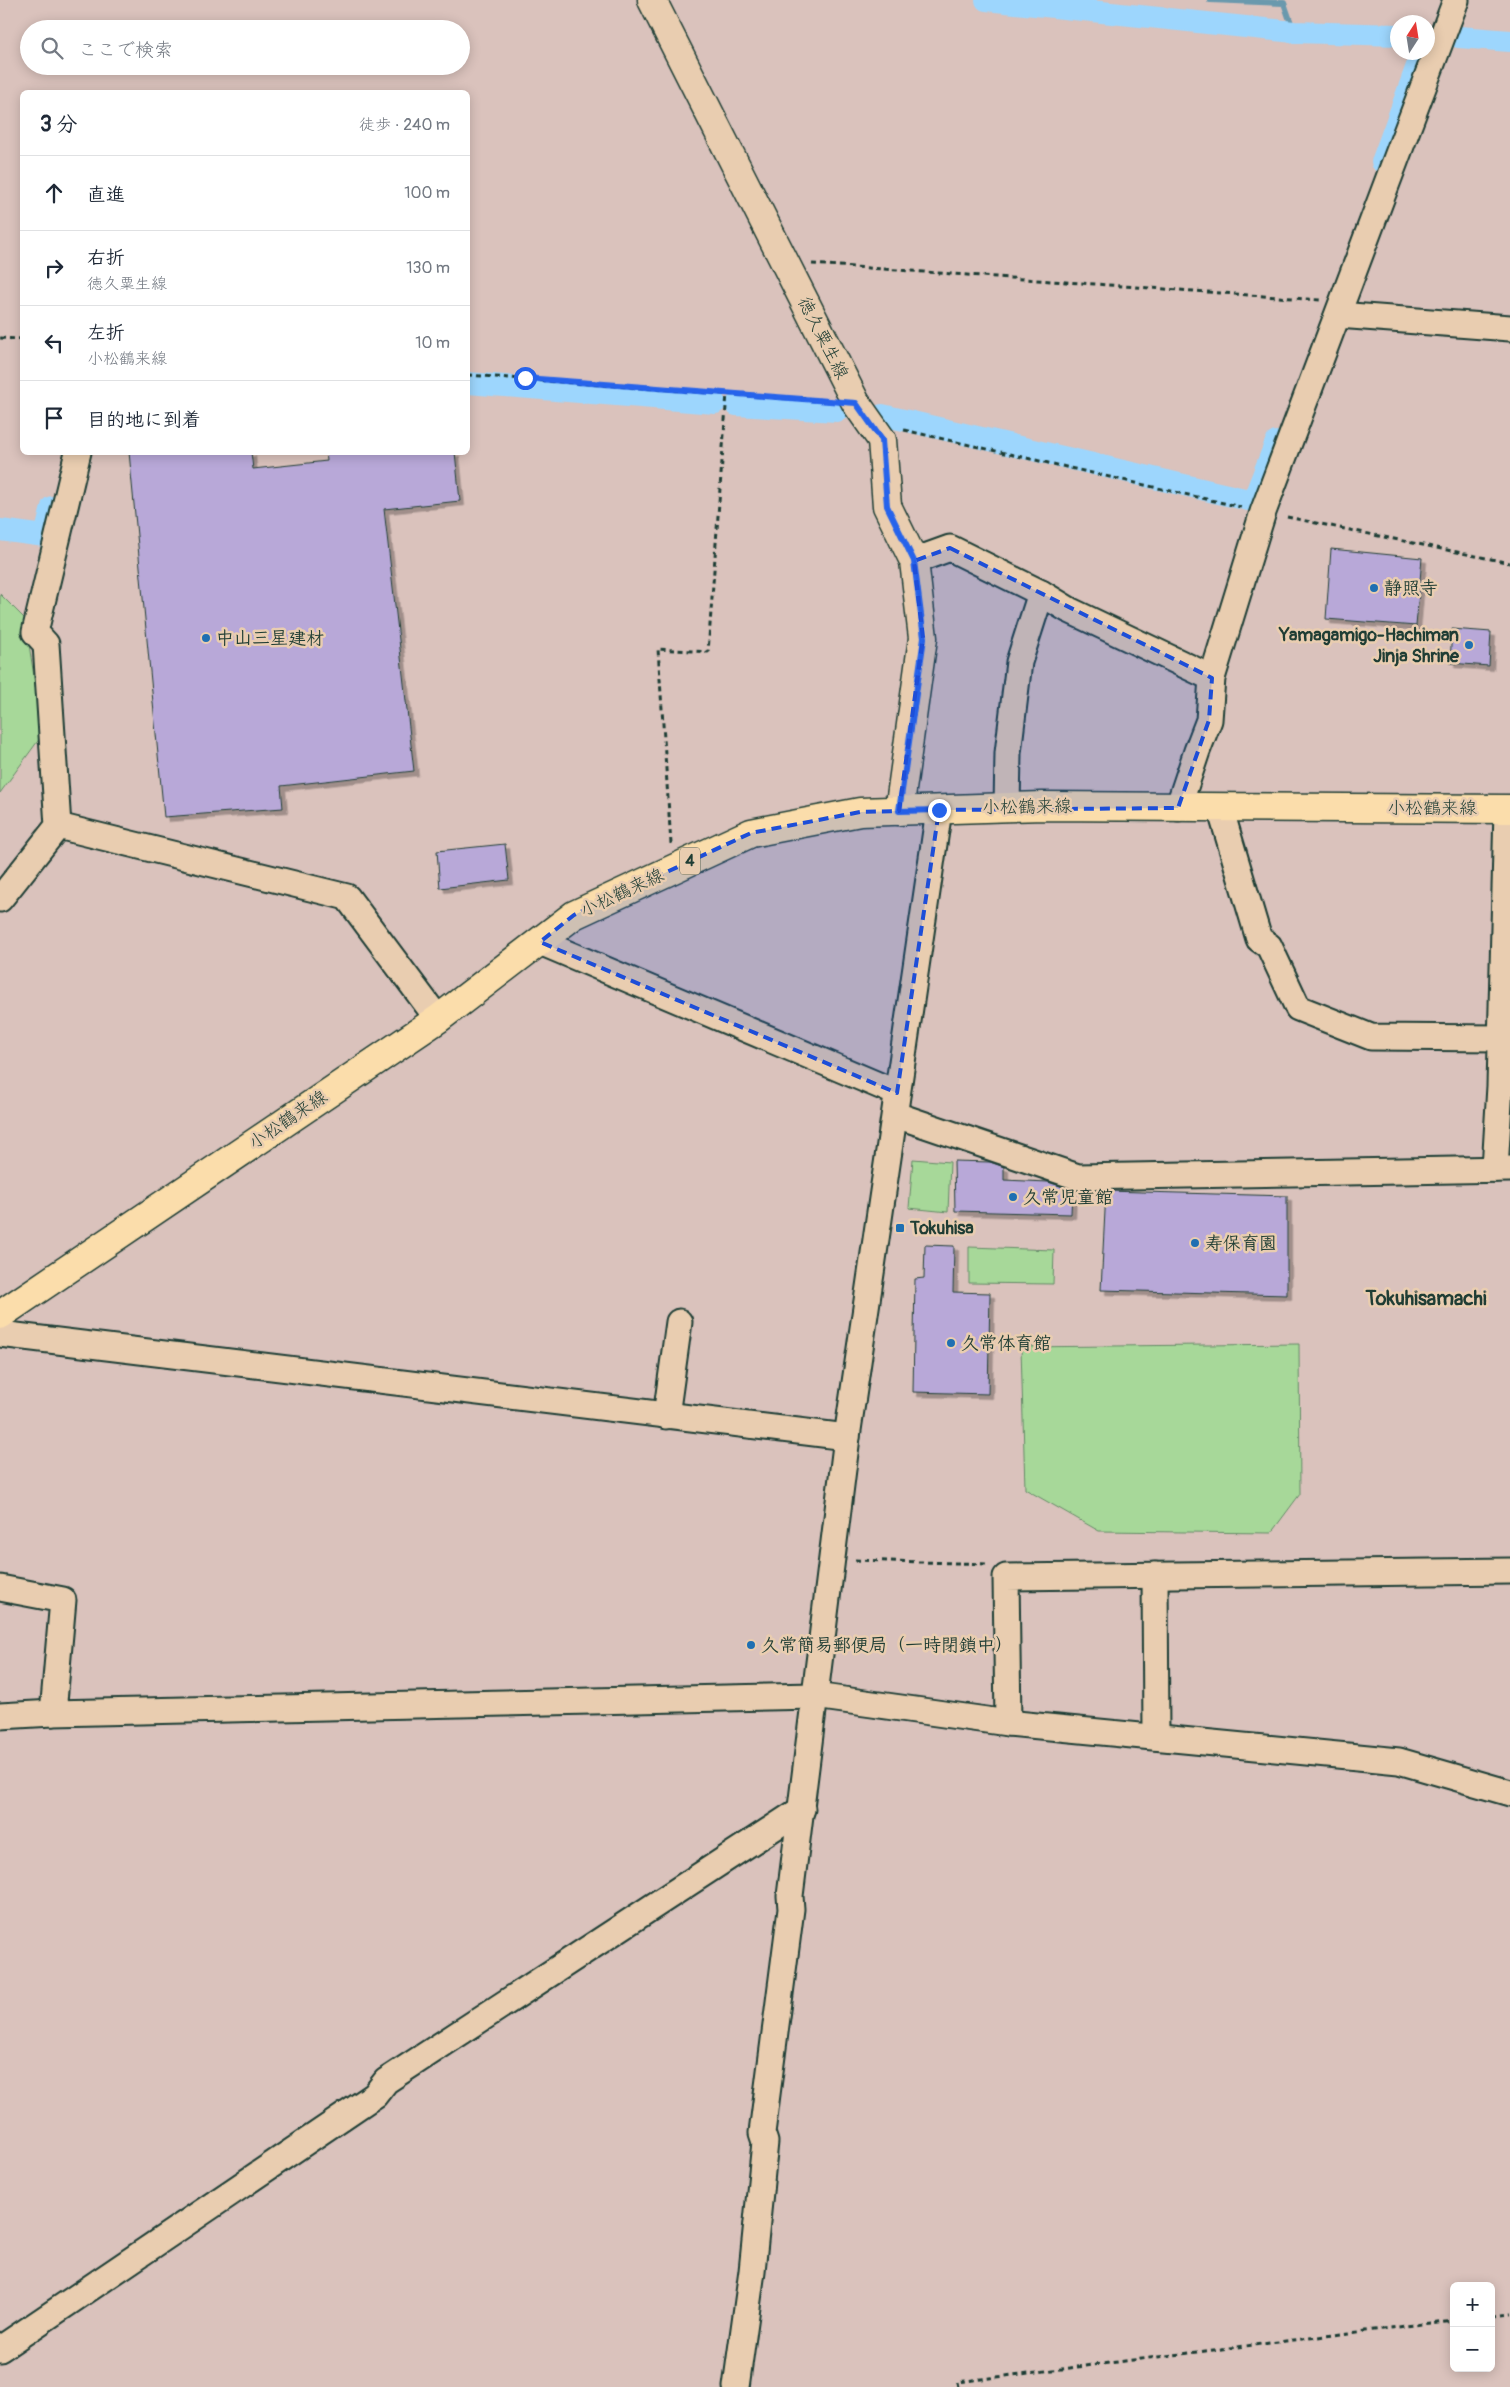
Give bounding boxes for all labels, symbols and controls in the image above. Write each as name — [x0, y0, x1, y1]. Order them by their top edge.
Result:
north arrow — [1390, 15, 1435, 60]
search box — [20, 20, 470, 75]
icon: search — [38, 34, 66, 62]
text: ここで検索 — [78, 38, 173, 62]
text: 3 分 — [40, 111, 77, 138]
text: 徒歩 · 240 m — [359, 115, 450, 135]
icon: ahead — [40, 179, 68, 207]
text: 直進 — [87, 183, 125, 207]
text: 100 m — [404, 183, 450, 203]
text: 右折 — [87, 246, 125, 270]
icon: right — [40, 254, 68, 282]
text: 130 m — [406, 258, 450, 278]
text: 徳久粟生線 — [87, 274, 167, 294]
street label: 徳久粟生線 — [792, 293, 854, 383]
text: 左折 — [87, 321, 125, 345]
icon: left — [40, 329, 68, 357]
text: 10 m — [415, 333, 450, 353]
text: 小松鶴来線 — [87, 349, 167, 369]
route start — [514, 367, 537, 390]
icon: arrive — [40, 404, 68, 432]
text: 目的地に到着 — [87, 408, 201, 432]
place label: 静照寺 — [1384, 577, 1438, 600]
marker: 静照寺 — [1368, 582, 1380, 594]
place label: Yamagamigo-Hachiman Jinja Shrine — [1278, 624, 1460, 668]
place label: 中山三星建材 — [216, 627, 324, 650]
marker: 中山三星建材 — [200, 632, 212, 644]
marker: Yamagamigo-Hachiman Jinja Shrine — [1463, 639, 1475, 651]
street label: 小松鶴来線 — [982, 795, 1072, 819]
street label: 小松鶴来線 — [1387, 797, 1477, 820]
route end — [928, 799, 951, 822]
road number: 4 — [680, 848, 700, 874]
street label: 小松鶴来線 — [576, 864, 668, 922]
street label: 小松鶴来線 — [244, 1085, 332, 1155]
place label: 久常児童館 — [1023, 1186, 1113, 1209]
marker: 久常児童館 — [1007, 1191, 1019, 1203]
place label: Tokuhisa — [909, 1217, 974, 1240]
marker: Tokuhisa — [894, 1222, 906, 1234]
place label: 寿保育園 — [1205, 1232, 1277, 1255]
marker: 寿保育園 — [1189, 1237, 1201, 1249]
district label: Tokuhisamachi — [1364, 1286, 1487, 1311]
place label: 久常体育館 — [961, 1332, 1051, 1355]
marker: 久常体育館 — [945, 1337, 957, 1349]
place label: 久常簡易郵便局（一時閉鎖中） — [761, 1634, 1013, 1657]
marker: 久常簡易郵便局（一時閉鎖中） — [745, 1639, 757, 1651]
map controls — [1450, 2282, 1495, 2372]
button: + — [1450, 2282, 1495, 2327]
button: − — [1450, 2327, 1495, 2372]

